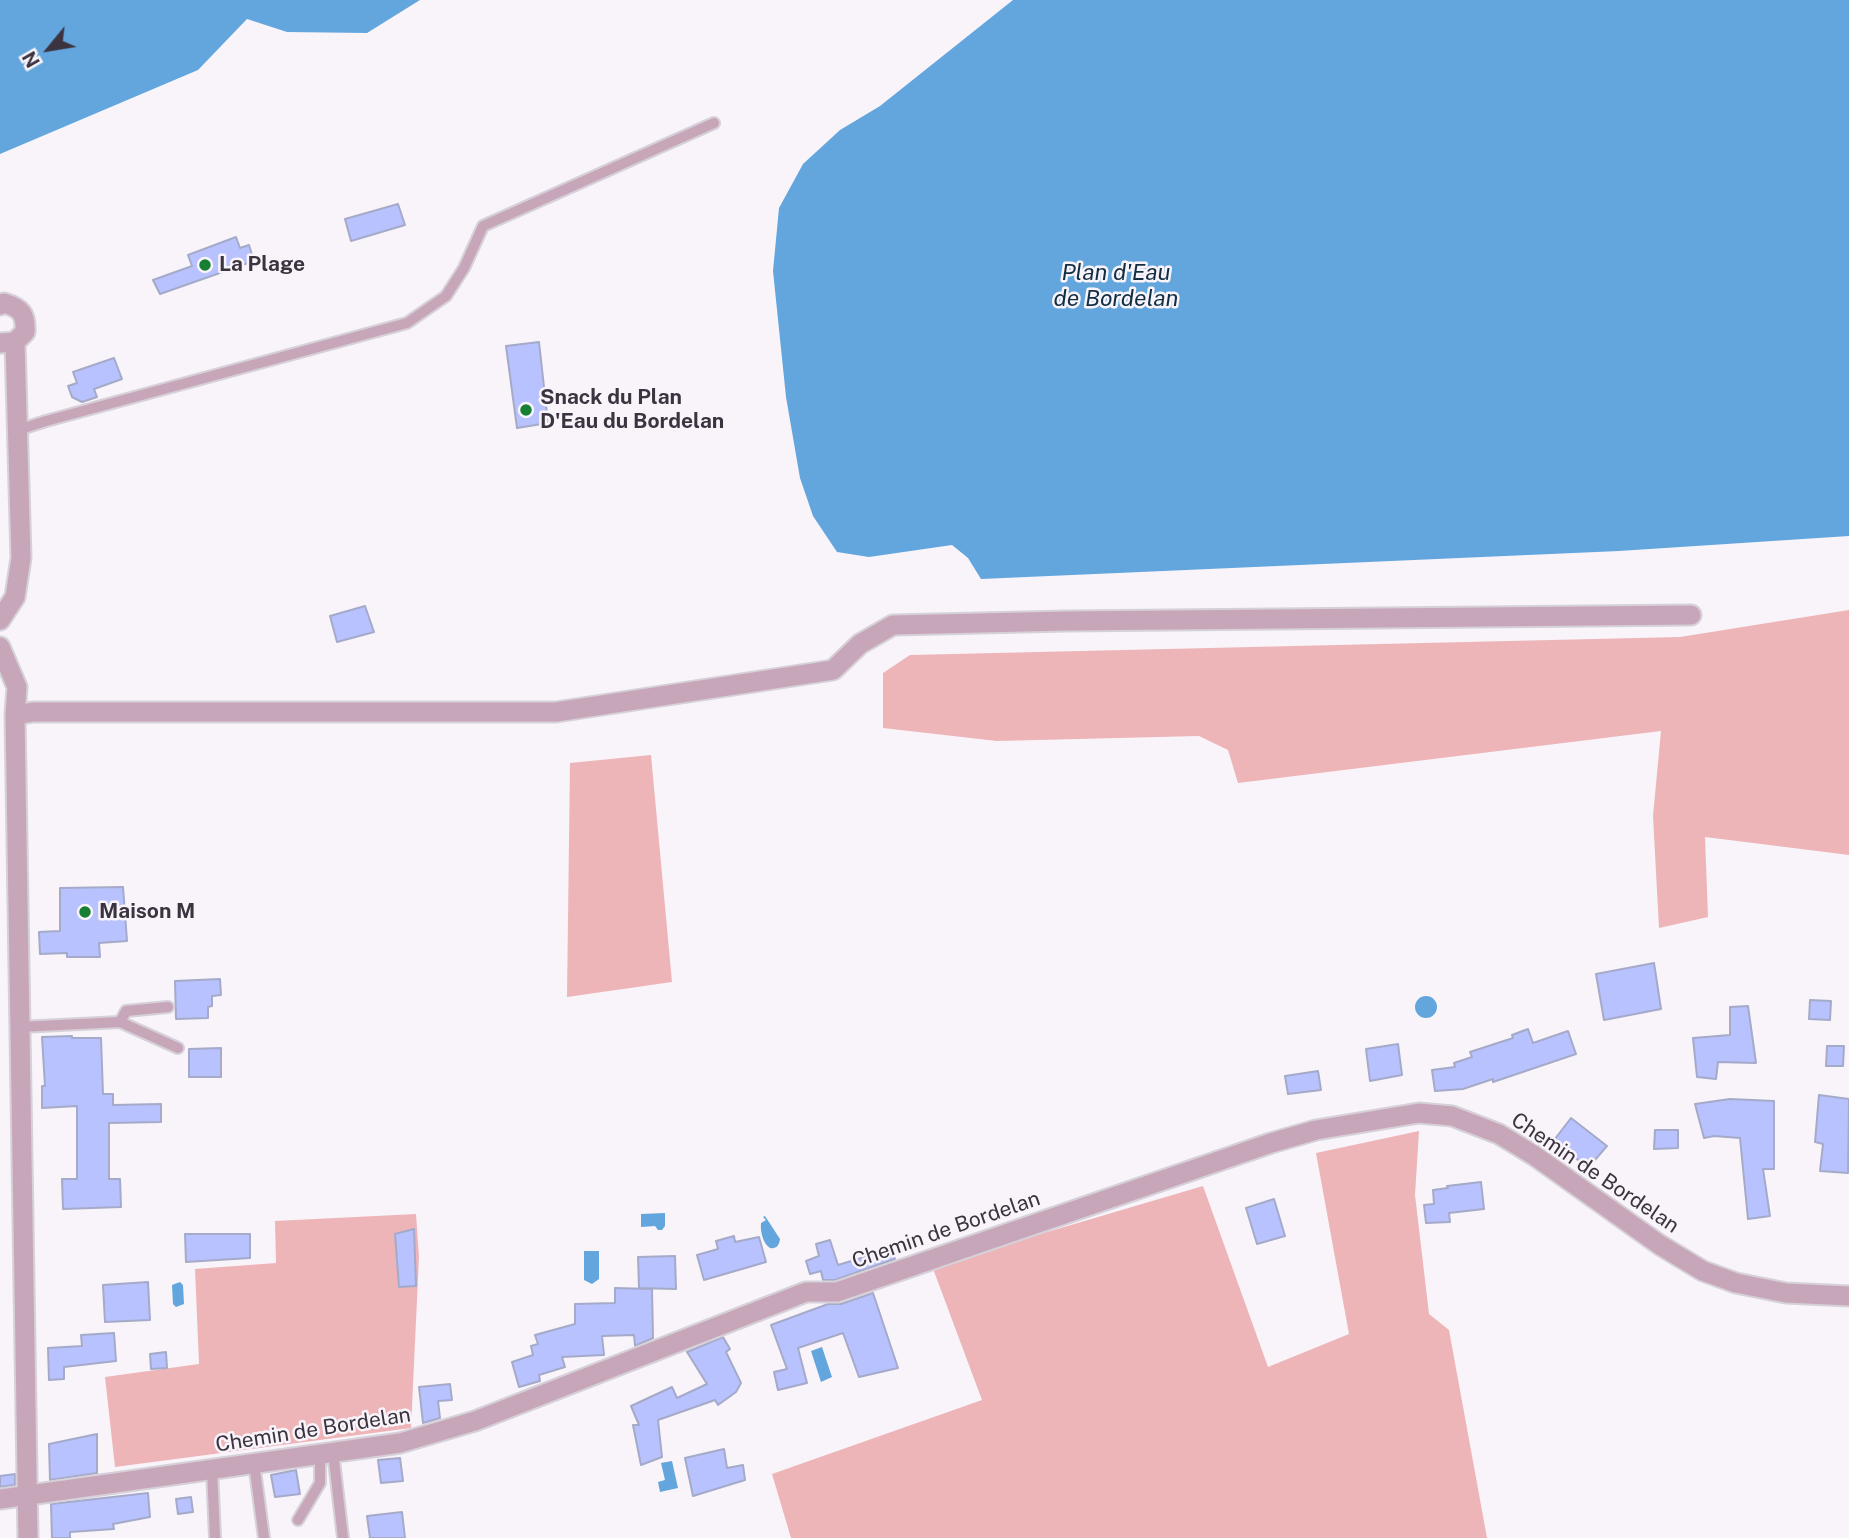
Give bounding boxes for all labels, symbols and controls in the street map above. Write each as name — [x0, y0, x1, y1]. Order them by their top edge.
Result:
north arrow — [14, 14, 84, 84]
text: N — [18, 48, 44, 71]
place label: La Plage — [219, 252, 305, 278]
marker: La Plage — [197, 257, 213, 273]
water label: Plan d'Eau de Bordelan — [1054, 259, 1178, 313]
place label: Snack du Plan D'Eau du Bordelan — [540, 385, 724, 435]
marker: Snack du Plan D'Eau du Bordelan — [518, 402, 534, 418]
place label: Maison M — [99, 899, 195, 925]
marker: Maison M — [77, 904, 93, 920]
street label: Chemin de Bordelan — [1506, 1107, 1684, 1239]
street label: Chemin de Bordelan — [849, 1186, 1043, 1274]
street label: Chemin de Bordelan — [214, 1402, 412, 1458]

